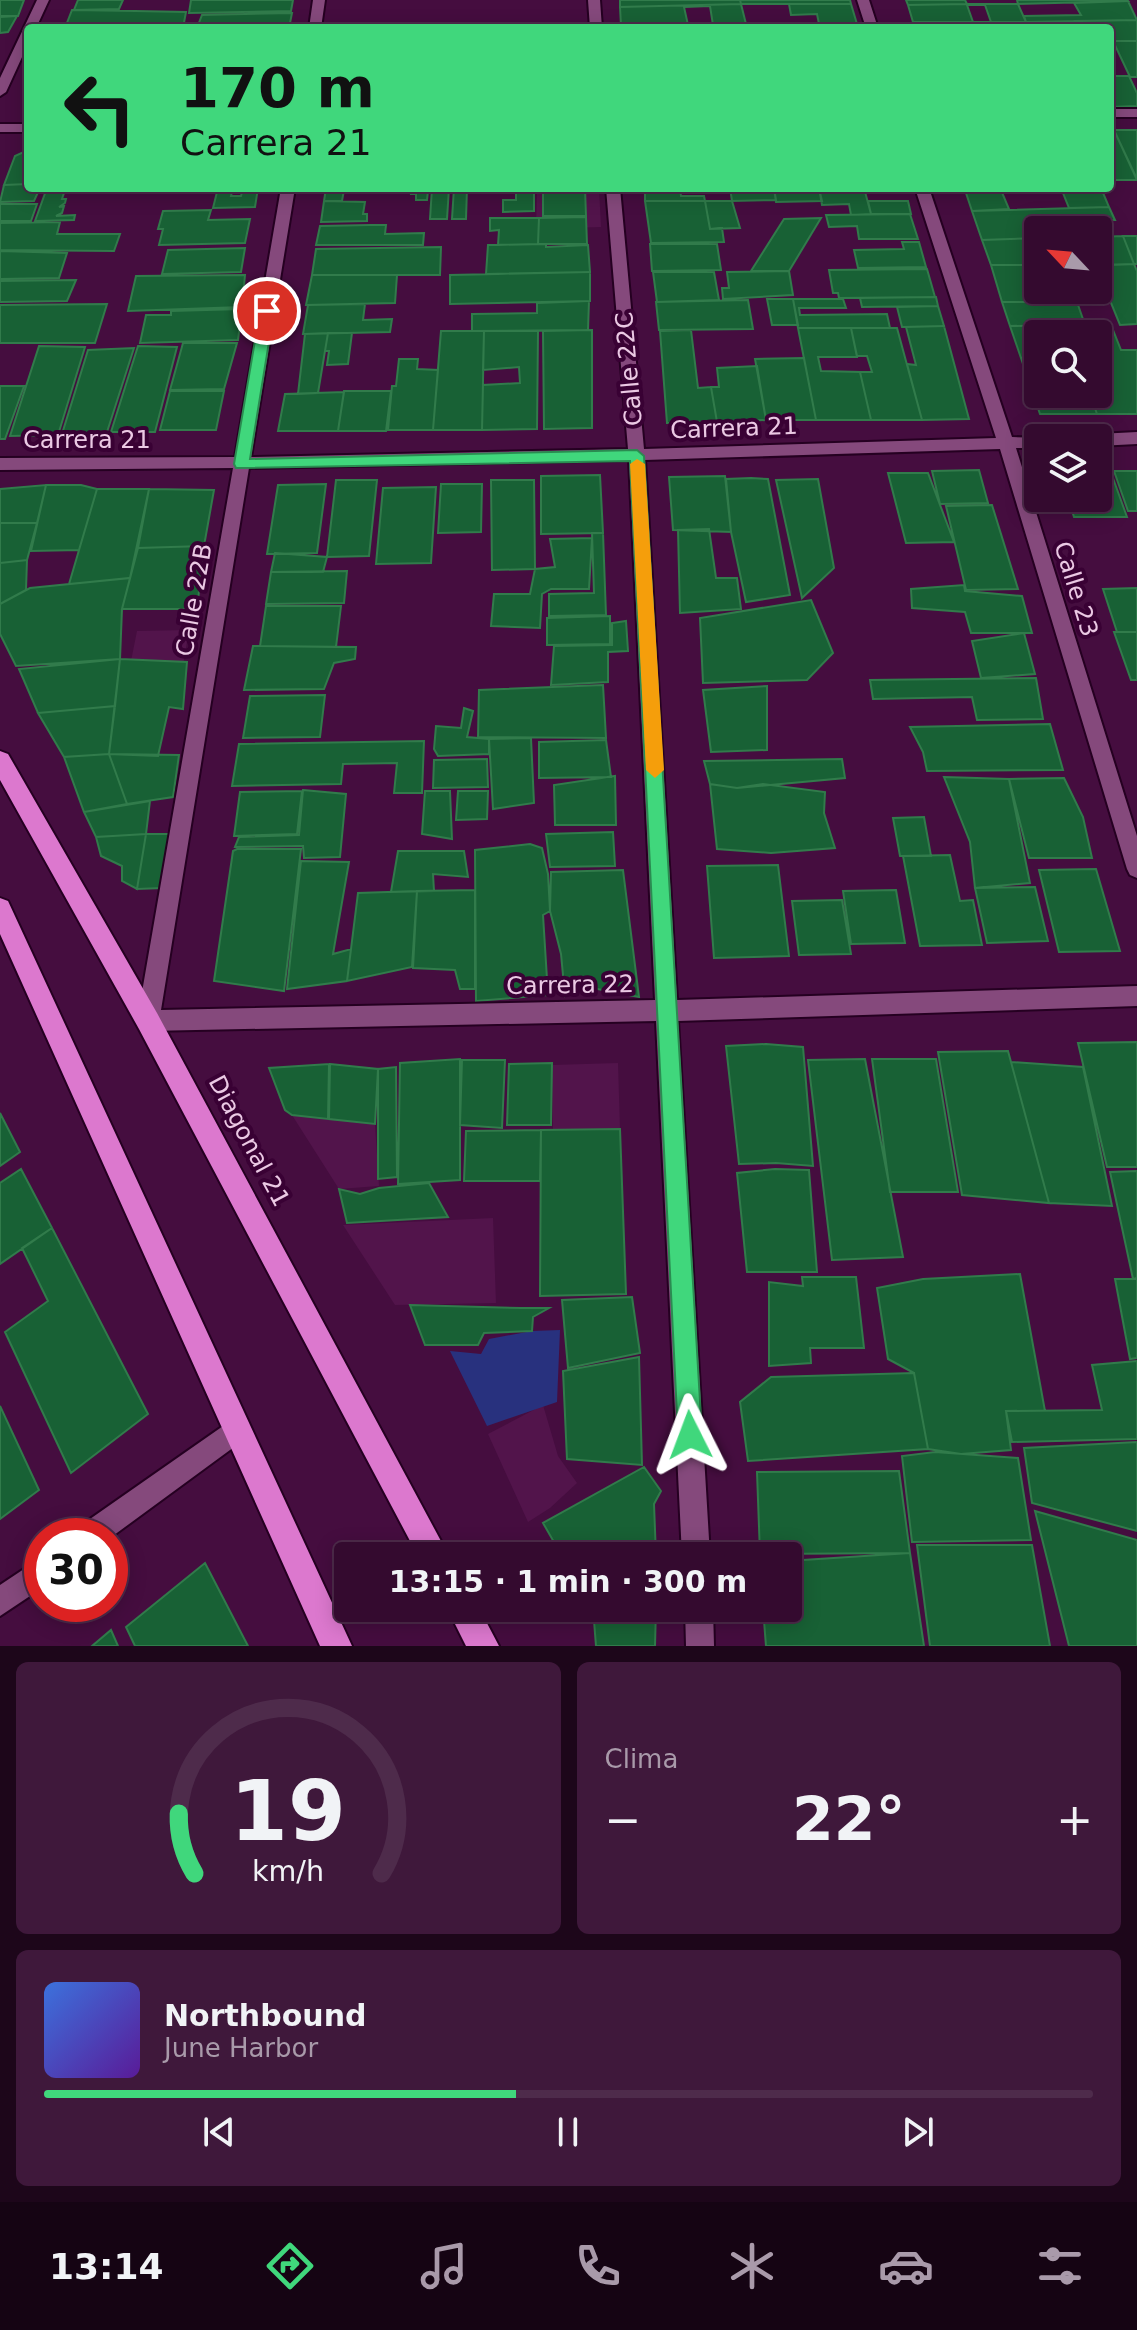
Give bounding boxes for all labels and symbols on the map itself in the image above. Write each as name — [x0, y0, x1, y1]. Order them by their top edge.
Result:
north arrow — [1024, 216, 1112, 304]
pin — [233, 277, 301, 345]
street label: Calle 22C — [610, 311, 648, 427]
street label: Carrera 21 — [670, 412, 798, 444]
street label: Carrera 21 — [23, 426, 151, 454]
street label: Calle 23 — [1048, 538, 1104, 640]
street label: Calle 22B — [170, 541, 218, 659]
street label: Carrera 22 — [506, 970, 634, 1000]
street label: Diagonal 21 — [203, 1071, 295, 1211]
position arrow — [648, 1393, 732, 1477]
speed limit sign: 30 — [24, 1518, 128, 1622]

